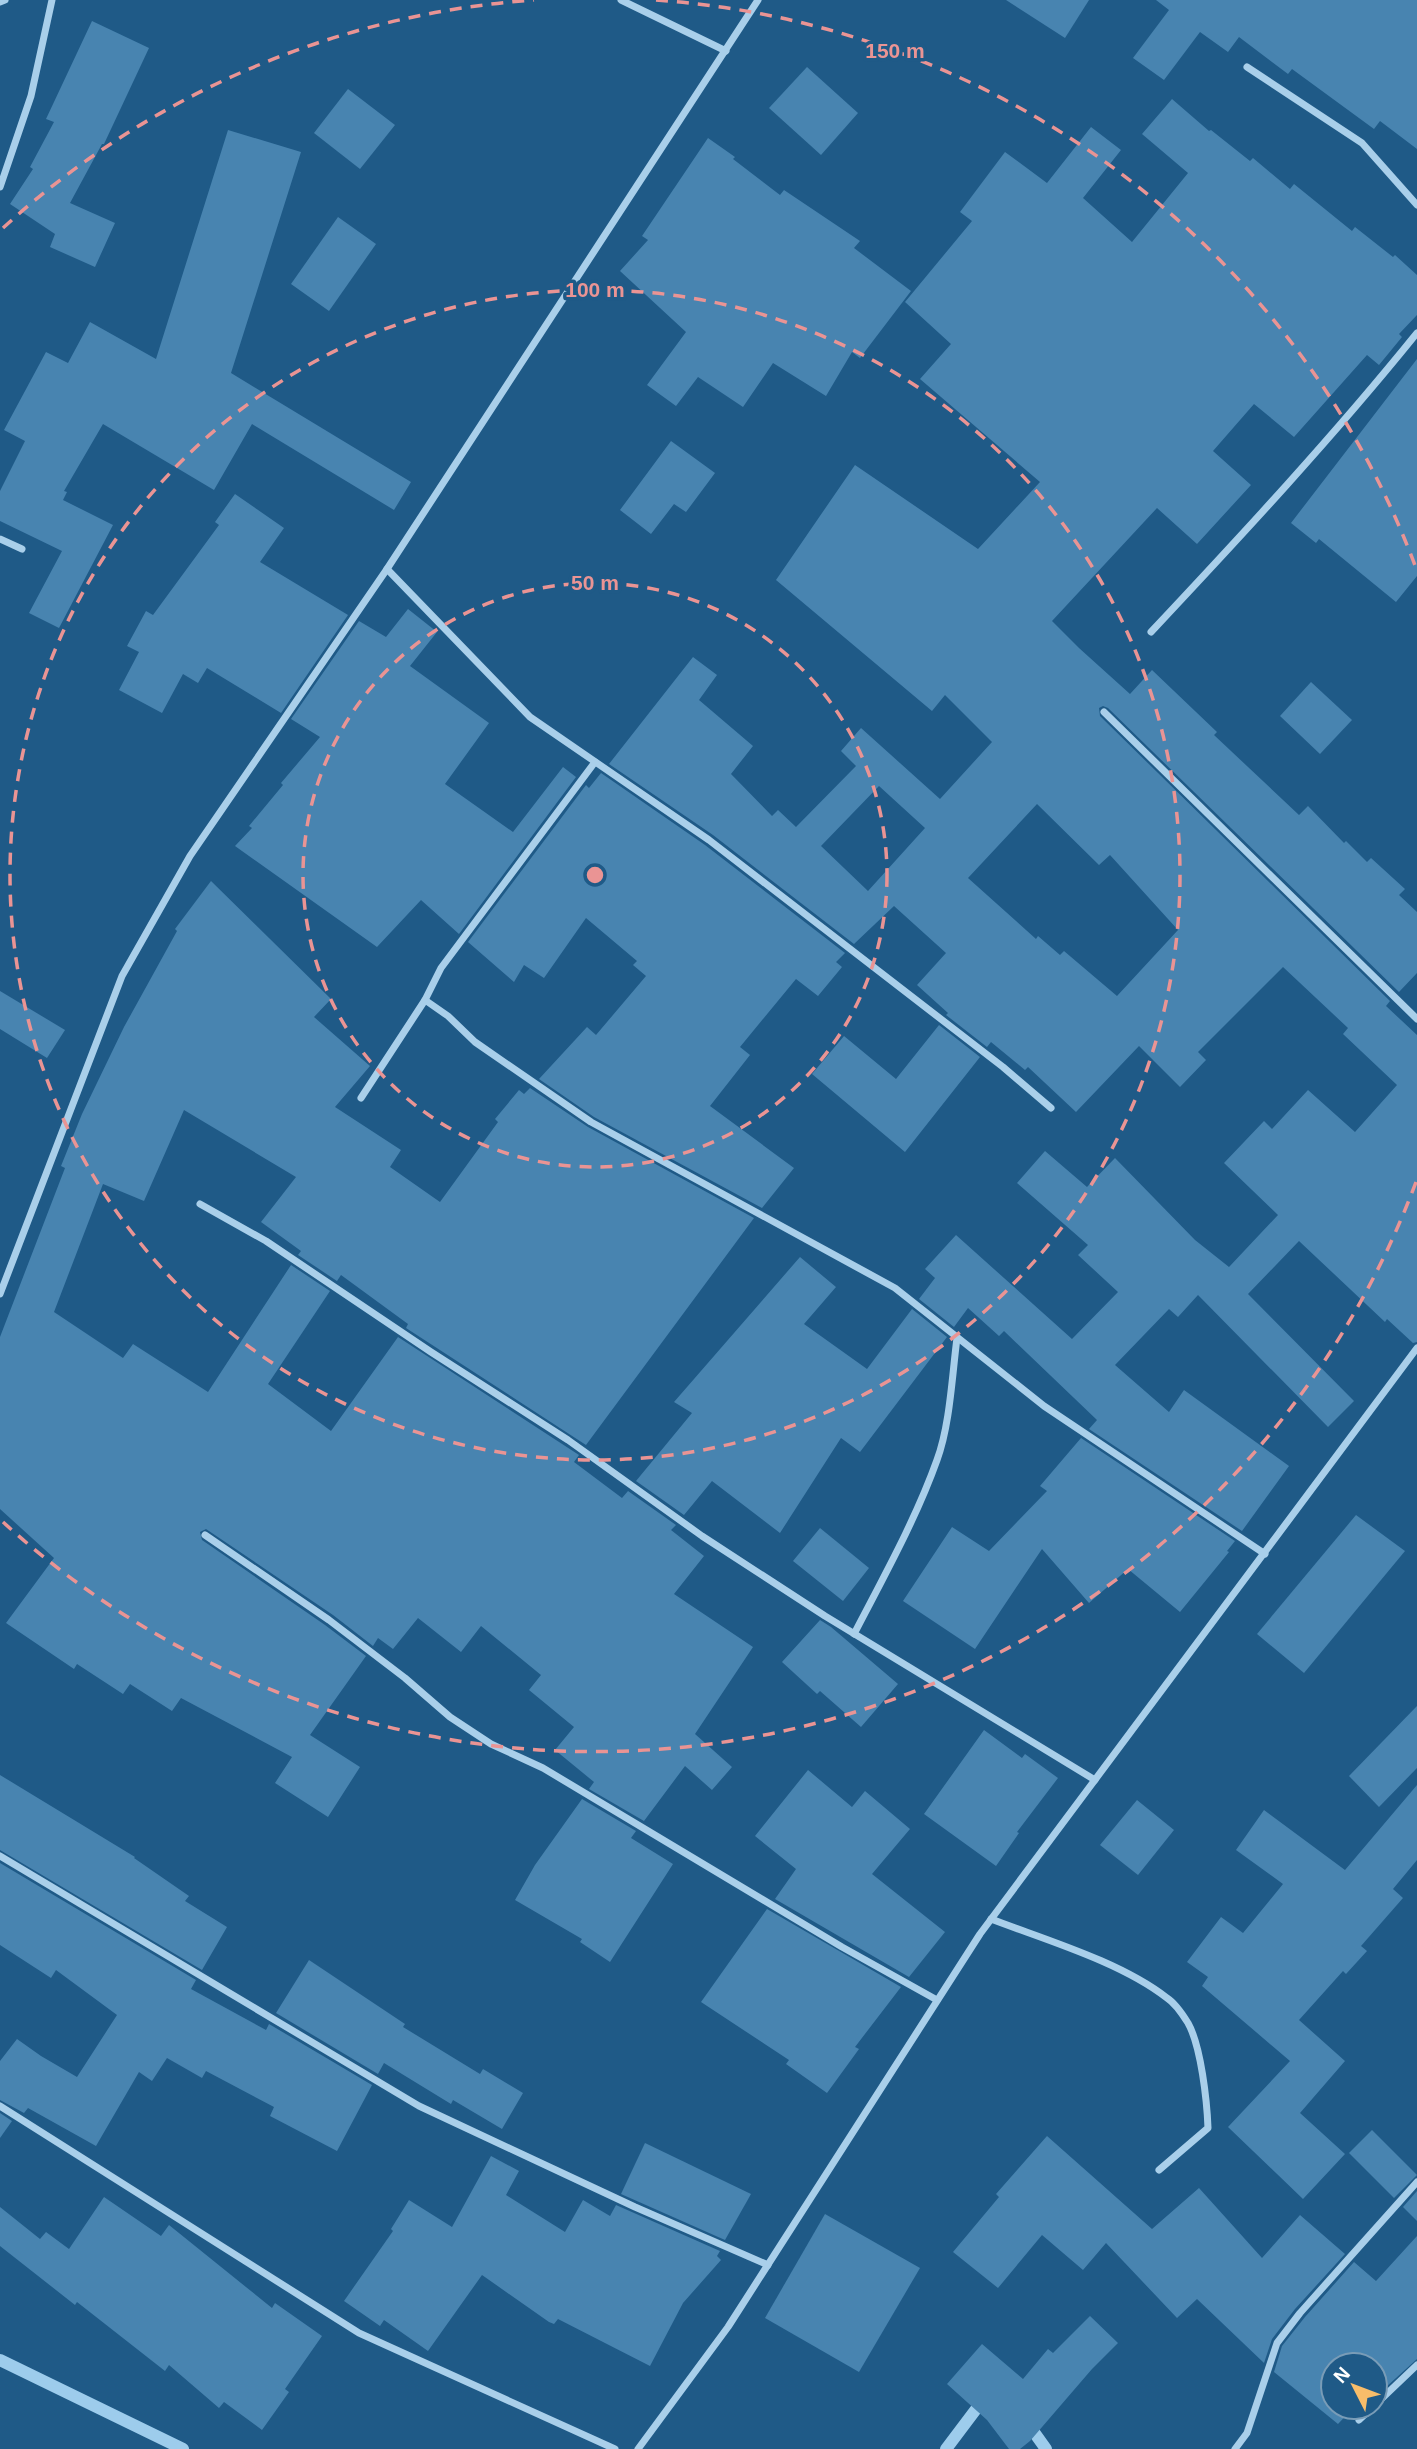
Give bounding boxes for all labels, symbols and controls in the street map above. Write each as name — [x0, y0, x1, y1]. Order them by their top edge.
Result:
text: 150 m — [865, 39, 925, 62]
text: 100 m — [565, 278, 625, 301]
text: 50 m — [571, 571, 619, 594]
centre of rings — [583, 863, 607, 887]
north arrow — [1319, 2351, 1389, 2421]
text: N — [1329, 2363, 1354, 2387]

